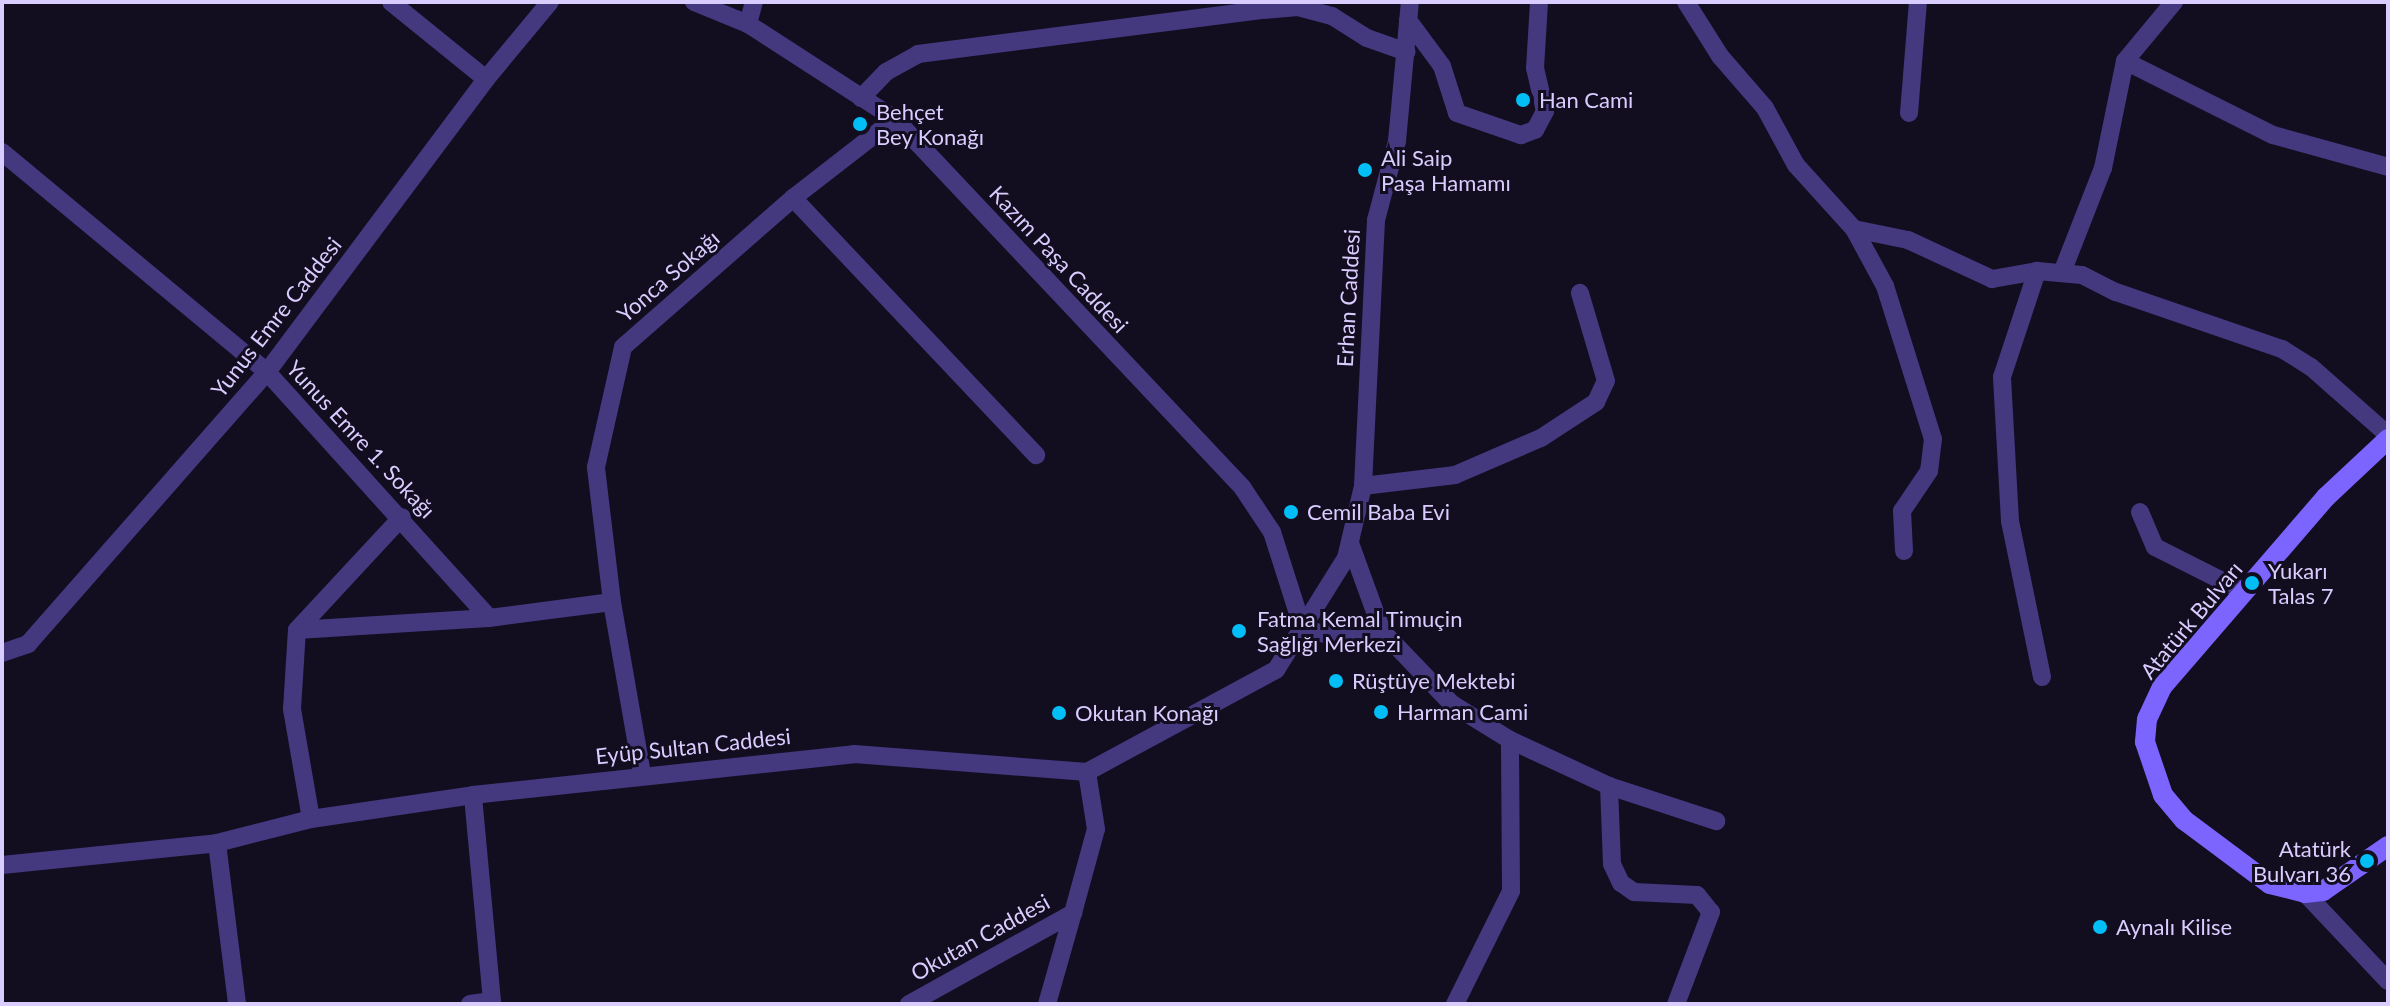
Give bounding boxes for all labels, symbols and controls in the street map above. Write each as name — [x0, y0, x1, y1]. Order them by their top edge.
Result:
place label: Han Cami — [1539, 87, 1633, 113]
marker: Han Cami — [1514, 91, 1532, 109]
place label: Behçet Bey Konağı — [876, 98, 985, 150]
marker: Behçet Bey Konağı — [851, 115, 869, 133]
place label: Ali Saip Paşa Hamamı — [1381, 144, 1511, 196]
marker: Ali Saip Paşa Hamamı — [1356, 161, 1374, 179]
street label: Kazım Paşa Caddesi — [984, 180, 1134, 338]
street label: Yonca Sokağı — [612, 225, 724, 327]
street label: Erhan Caddesi — [1331, 228, 1365, 368]
street label: Yunus Emre Caddesi — [205, 232, 347, 402]
street label: Yunus Emre 1. Sokağı — [281, 355, 441, 523]
place label: Cemil Baba Evi — [1307, 499, 1450, 525]
marker: Cemil Baba Evi — [1282, 503, 1300, 521]
street label: Atatürk Bulvarı — [2134, 556, 2248, 684]
place label: Yukarı Talas 7 — [2268, 557, 2333, 608]
marker: Yukarı Talas 7 — [2243, 574, 2261, 592]
place label: Fatma Kemal Timuçin Sağlığı Merkezi — [1257, 605, 1463, 656]
marker: Fatma Kemal Timuçin Sağlığı Merkezi — [1228, 620, 1250, 642]
place label: Rüştüye Mektebi — [1352, 668, 1515, 694]
marker: Rüştüye Mektebi — [1327, 672, 1345, 690]
place label: Harman Cami — [1397, 699, 1528, 725]
place label: Okutan Konağı — [1075, 700, 1219, 726]
marker: Harman Cami — [1372, 703, 1390, 721]
marker: Okutan Konağı — [1050, 704, 1068, 722]
street label: Eyüp Sultan Caddesi — [594, 723, 792, 769]
place label: Atatürk Bulvarı 36 — [2253, 835, 2351, 886]
marker: Atatürk Bulvarı 36 — [2358, 852, 2376, 870]
street label: Okutan Caddesi — [906, 888, 1054, 986]
place label: Aynalı Kilise — [2116, 914, 2232, 940]
marker: Aynalı Kilise — [2091, 918, 2109, 936]

